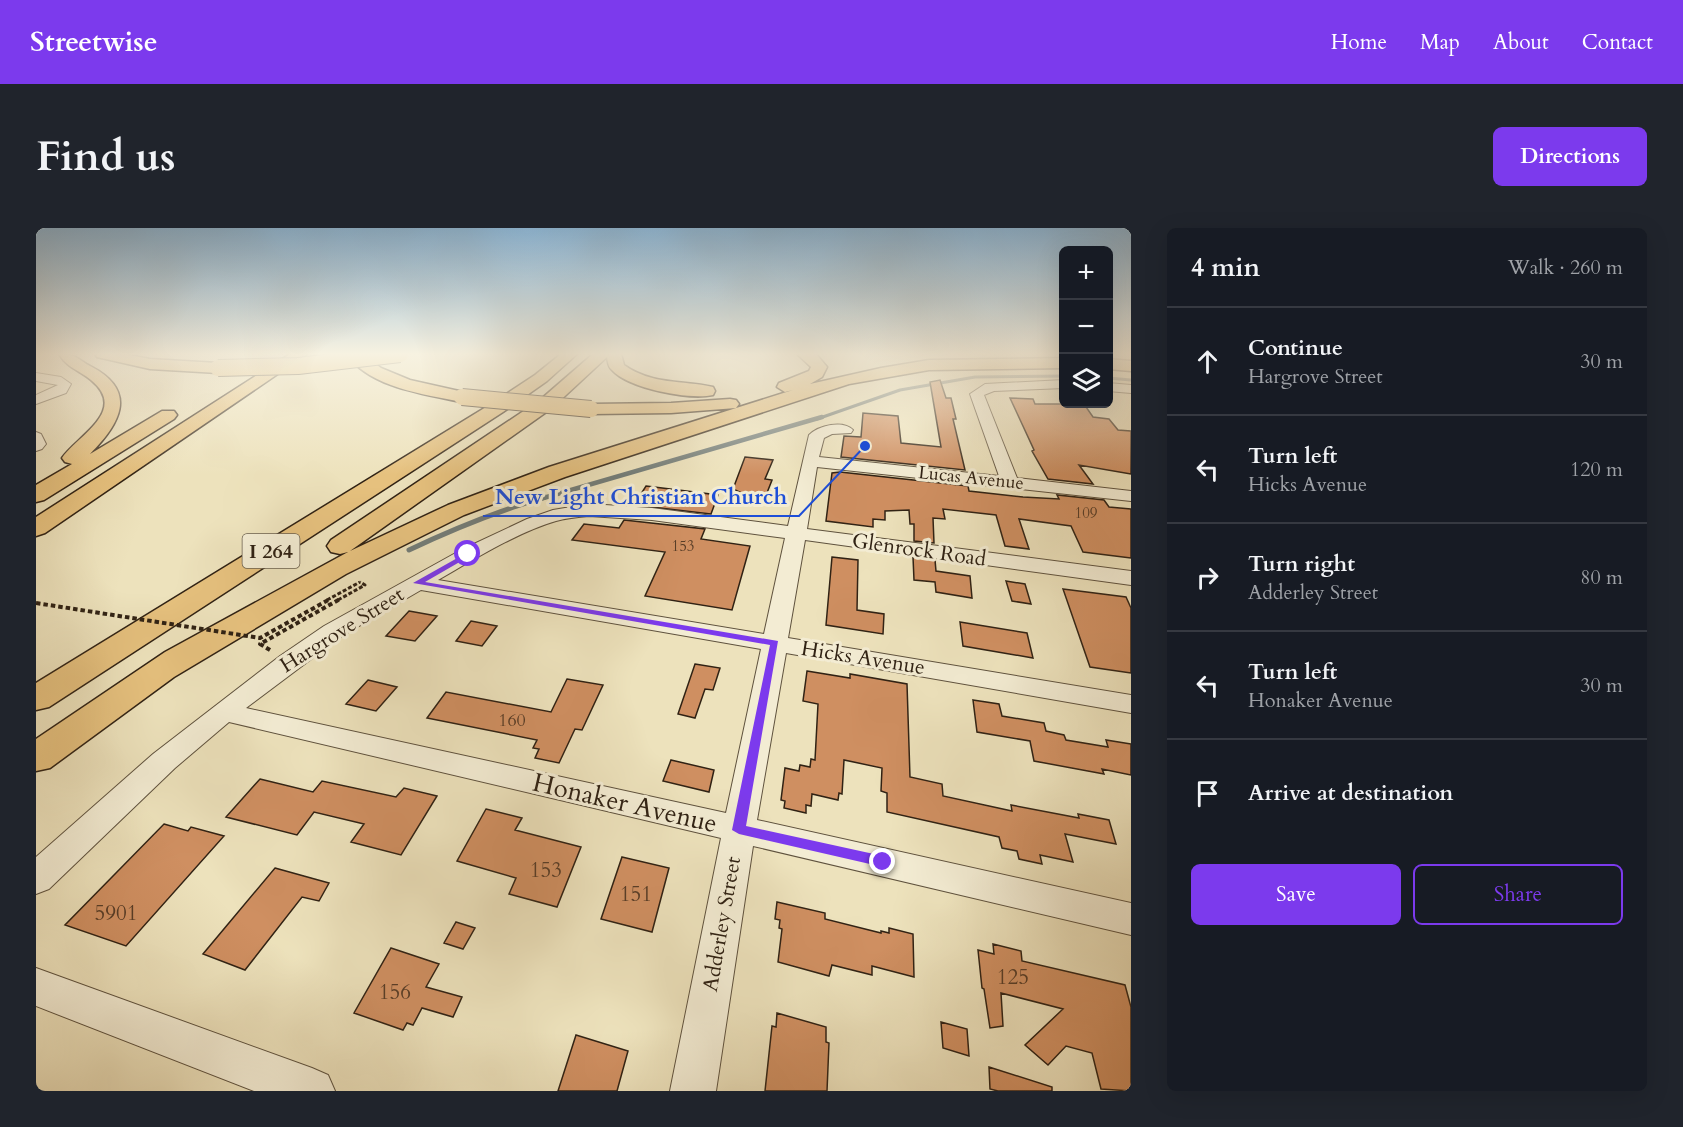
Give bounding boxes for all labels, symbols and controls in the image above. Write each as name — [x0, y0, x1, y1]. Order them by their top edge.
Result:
text: Streetwise — [30, 23, 158, 61]
text: Home — [1331, 28, 1387, 57]
text: Map — [1420, 28, 1460, 57]
text: About — [1493, 28, 1549, 57]
text: Contact — [1582, 28, 1653, 57]
button: Directions — [1493, 127, 1647, 186]
text: Find us — [36, 128, 176, 185]
map controls — [1059, 246, 1113, 408]
button: + — [1059, 246, 1113, 300]
text: 4 min — [1191, 250, 1260, 285]
text: Walk · 260 m — [1508, 254, 1623, 281]
button: − — [1059, 300, 1113, 354]
text: Continue — [1248, 333, 1343, 363]
icon: ahead — [1191, 345, 1224, 378]
text: 30 m — [1580, 348, 1623, 375]
button: layers — [1059, 354, 1113, 408]
text: Hargrove Street — [1248, 363, 1383, 390]
text: Turn left — [1248, 441, 1337, 471]
icon: left — [1191, 453, 1224, 486]
text: 120 m — [1570, 456, 1623, 483]
street label: Lucas Avenue — [917, 460, 1025, 496]
text: Hicks Avenue — [1248, 471, 1367, 498]
callout: New Light Christian Church — [483, 476, 799, 516]
text: New Light Christian Church — [495, 482, 787, 512]
house number: 109 — [1074, 503, 1098, 523]
street label: Glenrock Road — [850, 526, 988, 574]
road number: I 264 — [242, 534, 300, 568]
house number: 153 — [671, 536, 695, 556]
route start — [454, 540, 480, 566]
text: Turn right — [1248, 549, 1355, 579]
icon: right — [1191, 561, 1224, 594]
text: 80 m — [1580, 564, 1623, 591]
text: Adderley Street — [1248, 579, 1378, 606]
street label: Hargrove Street — [274, 580, 410, 680]
street label: Hicks Avenue — [799, 634, 927, 682]
text: Turn left — [1248, 657, 1337, 687]
icon: left — [1191, 669, 1224, 702]
text: 30 m — [1580, 672, 1623, 699]
text: Honaker Avenue — [1248, 687, 1393, 714]
house number: 160 — [498, 708, 526, 733]
street label: Honaker Avenue — [529, 765, 721, 841]
icon: arrive — [1191, 777, 1224, 810]
text: Arrive at destination — [1248, 778, 1453, 808]
route end — [869, 848, 895, 874]
street label: Adderley Street — [696, 854, 748, 994]
house number: 153 — [530, 856, 562, 885]
button: Save — [1191, 864, 1401, 925]
button: Share — [1413, 864, 1623, 925]
house number: 151 — [620, 880, 652, 909]
house number: 5901 — [94, 899, 138, 928]
house number: 125 — [997, 963, 1029, 992]
house number: 156 — [379, 978, 411, 1007]

